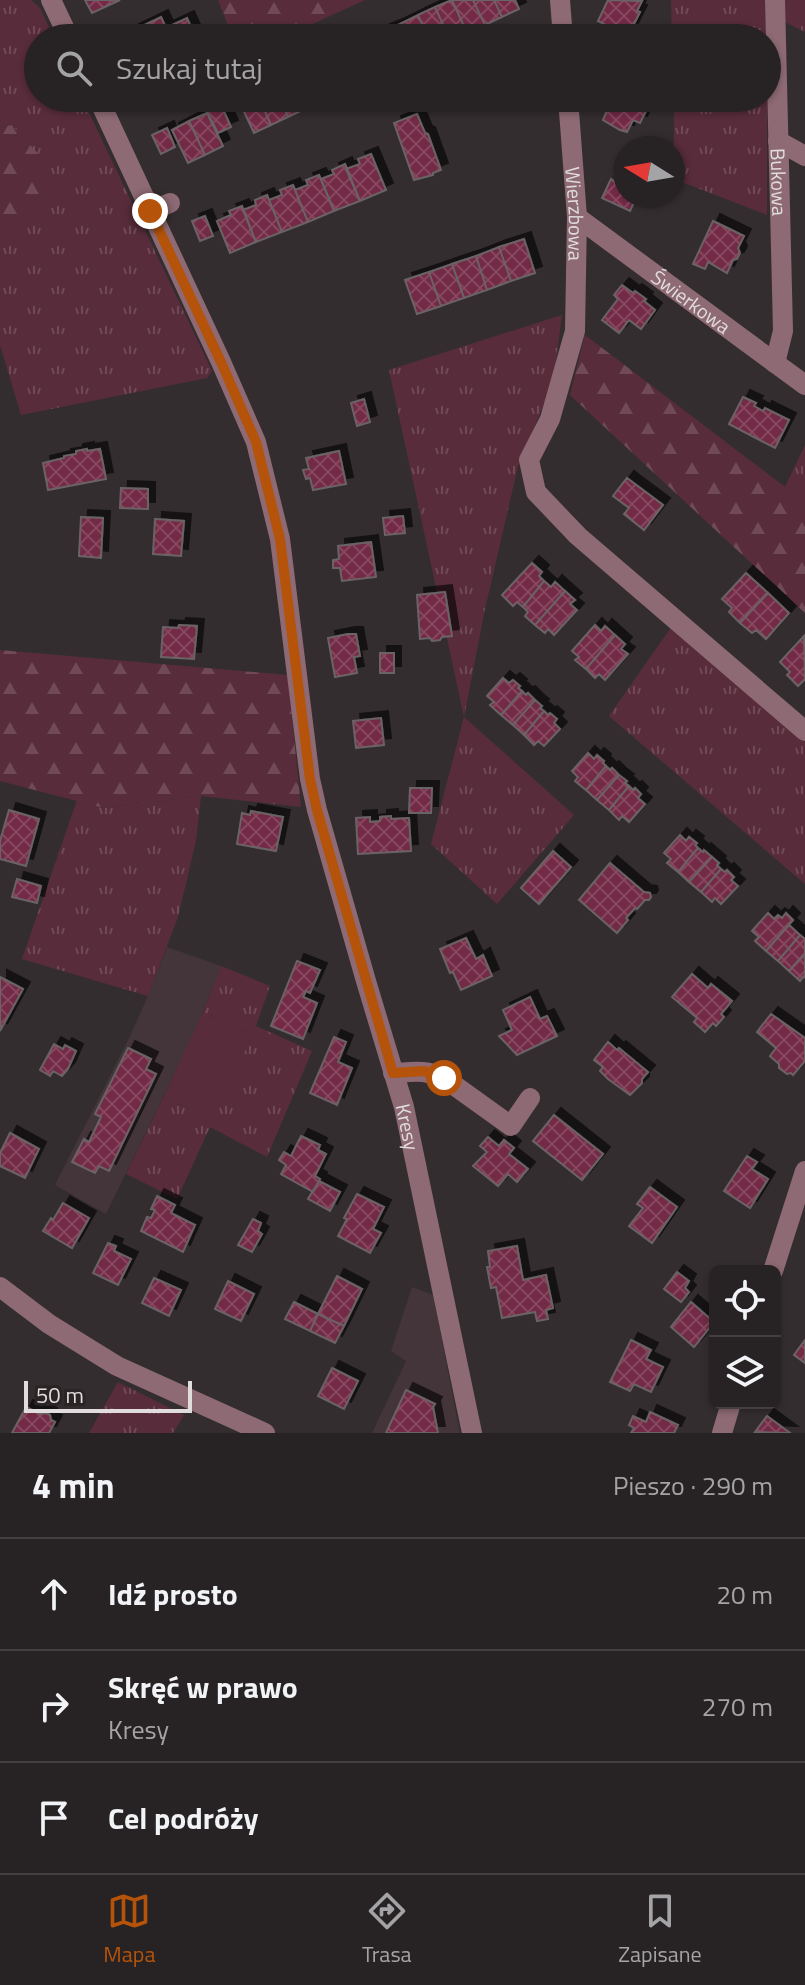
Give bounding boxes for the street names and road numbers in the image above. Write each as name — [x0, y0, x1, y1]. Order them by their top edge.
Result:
street label: Bukowa — [763, 148, 796, 216]
street label: Wierzbowa — [558, 165, 593, 261]
street label: Świerkowa — [645, 261, 738, 341]
street label: Kresy — [388, 1101, 428, 1153]

